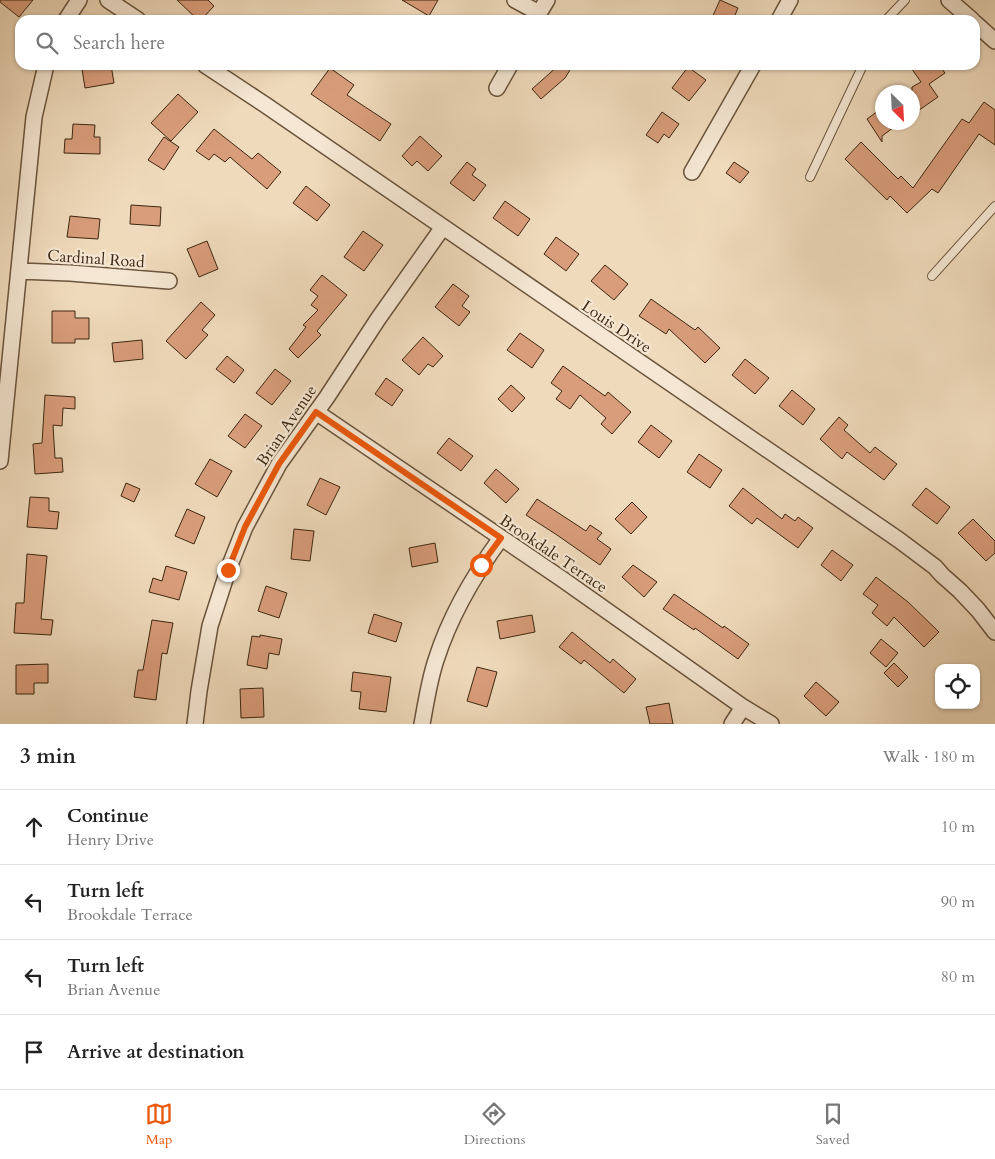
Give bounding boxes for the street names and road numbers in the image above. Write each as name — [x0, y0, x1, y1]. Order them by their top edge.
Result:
street label: Cardinal Road — [47, 245, 146, 273]
street label: Louis Drive — [577, 295, 656, 358]
street label: Brian Avenue — [252, 381, 322, 470]
street label: Brookdale Terrace — [495, 510, 612, 598]

